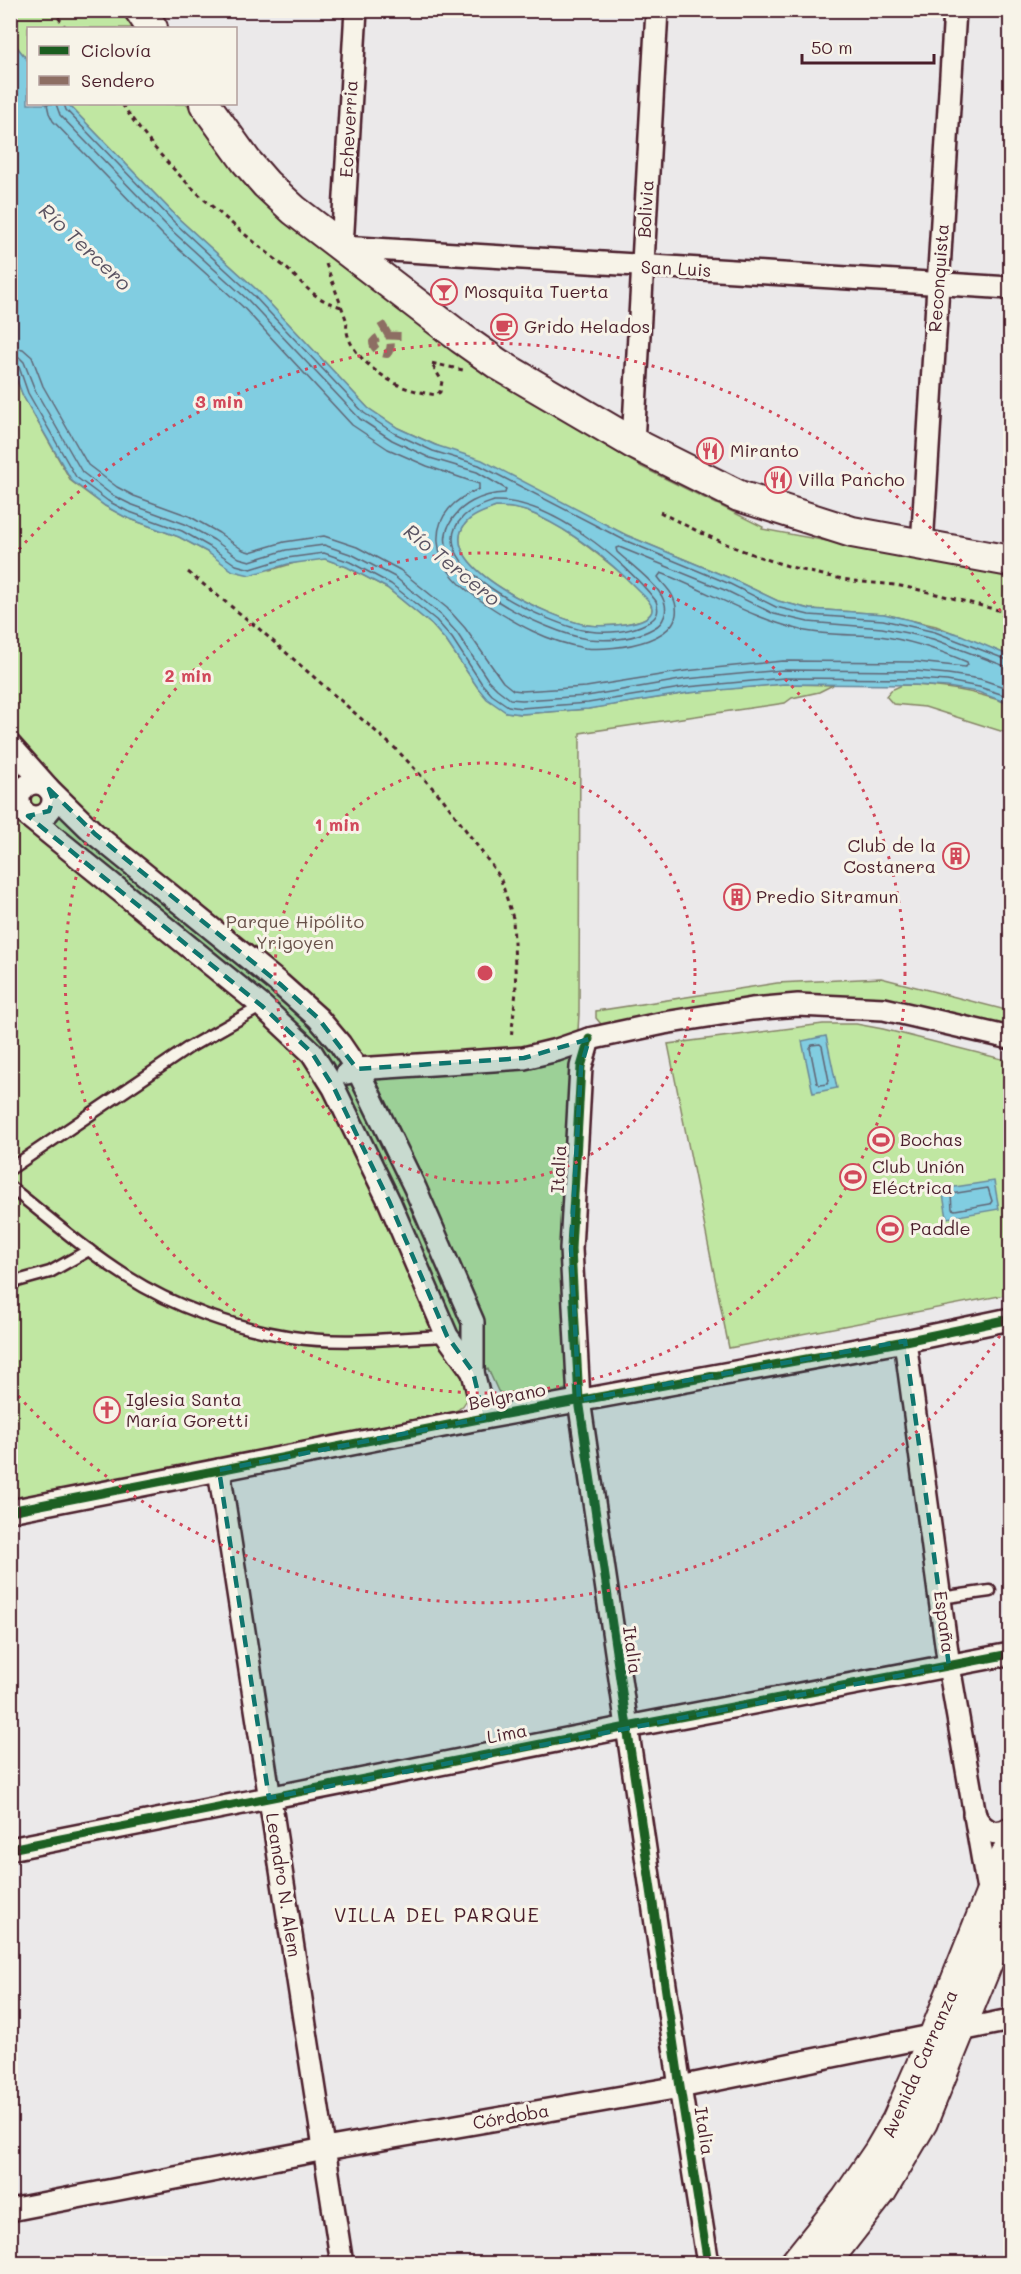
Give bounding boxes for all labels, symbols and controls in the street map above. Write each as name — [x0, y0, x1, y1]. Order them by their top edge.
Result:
legend — [27, 27, 237, 105]
scale bar — [802, 27, 934, 65]
text: 50 m — [811, 35, 853, 59]
text: Ciclovía — [81, 38, 152, 62]
text: Sendero — [81, 68, 155, 92]
street label: Echeverria — [333, 80, 363, 178]
street label: Bolivia — [631, 179, 659, 239]
water label: Río Tercero — [34, 197, 137, 296]
street label: Reconquista — [922, 223, 954, 333]
street label: San Luis — [640, 254, 712, 282]
bar icon: Mosquita Tuerta — [429, 277, 459, 307]
place label: Mosquita Tuerta — [464, 279, 609, 303]
cafe icon: Grido Helados — [489, 312, 519, 342]
place label: Grido Helados — [524, 314, 650, 338]
text: 3 min — [195, 389, 243, 413]
restaurant icon: Miranto — [695, 436, 725, 466]
place label: Miranto — [730, 438, 799, 462]
restaurant icon: Villa Pancho — [763, 465, 793, 495]
place label: Villa Pancho — [798, 467, 905, 491]
water label: Río Tercero — [399, 517, 506, 611]
text: 2 min — [164, 663, 212, 687]
text: 1 min — [314, 812, 360, 836]
place label: Club de la Costanera — [843, 833, 936, 878]
building icon: Club de la Costanera — [941, 841, 971, 871]
building icon: Predio Sitramun — [722, 882, 752, 912]
place label: Predio Sitramun — [756, 884, 899, 908]
park label: Parque Hipólito Yrigoyen — [226, 909, 364, 954]
centre of rings — [475, 963, 495, 983]
sports icon: Bochas — [866, 1125, 896, 1155]
place label: Bochas — [900, 1127, 963, 1151]
street label: Italia — [545, 1144, 571, 1194]
place label: Club Unión Eléctrica — [872, 1154, 965, 1199]
sports icon: Club Unión Eléctrica — [838, 1162, 868, 1192]
sports icon: Paddle — [875, 1214, 905, 1244]
place label: Paddle — [910, 1216, 971, 1240]
street label: Belgrano — [466, 1377, 548, 1415]
place label: Iglesia Santa María Goretti — [126, 1387, 249, 1432]
church icon: Iglesia Santa María Goretti — [92, 1395, 122, 1425]
street label: España — [929, 1589, 961, 1655]
street label: Italia — [618, 1624, 648, 1675]
street label: Lima — [485, 1717, 529, 1749]
street label: Leandro N. Alem — [261, 1811, 307, 1959]
district label: VILLA DEL PARQUE — [334, 1901, 540, 1927]
street label: Avenida Carranza — [876, 1986, 963, 2141]
street label: Córdoba — [471, 2097, 551, 2135]
street label: Italia — [689, 2105, 721, 2157]

